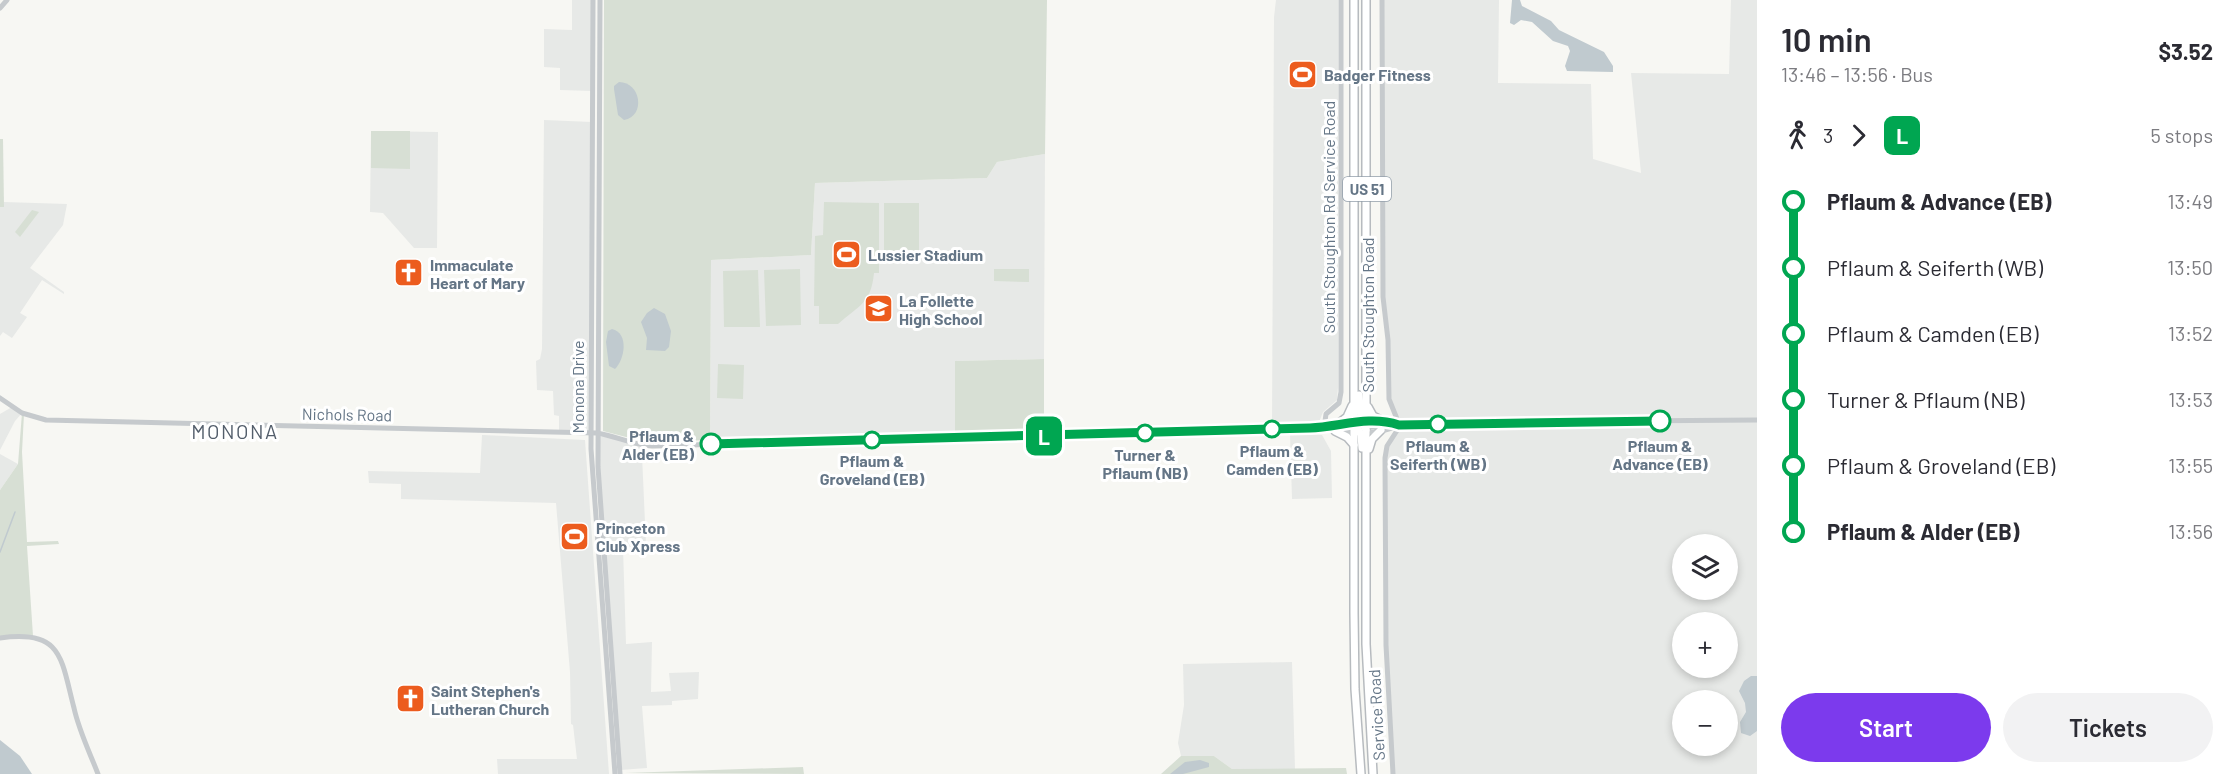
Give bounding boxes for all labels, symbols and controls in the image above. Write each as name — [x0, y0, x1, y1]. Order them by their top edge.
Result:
text: 10 min — [1781, 19, 1872, 59]
text: $3.52 — [2158, 38, 2213, 64]
sports icon: Badger Fitness — [1287, 58, 1319, 90]
text: 13:46 – 13:56 · Bus — [1781, 62, 1933, 86]
place label: Badger Fitness — [1324, 65, 1431, 84]
street label: South Stoughton Rd Service Road — [1319, 101, 1338, 333]
icon: walk — [1781, 119, 1814, 152]
icon: forward — [1842, 119, 1875, 152]
text: 3 — [1823, 123, 1833, 147]
text: L — [1896, 123, 1908, 148]
text: 5 stops — [2151, 123, 2213, 147]
road number: US 51 — [1343, 177, 1391, 201]
text: Pflaum & Advance (EB) — [1827, 188, 2051, 214]
text: 13:49 — [2167, 189, 2213, 213]
street label: South Stoughton Road — [1358, 237, 1377, 393]
sports icon: Lussier Stadium — [831, 238, 863, 270]
place label: Lussier Stadium — [868, 245, 983, 264]
text: Pflaum & Seiferth (WB) — [1827, 254, 2043, 280]
place label: Immaculate Heart of Mary — [430, 255, 525, 292]
text: 13:50 — [2167, 255, 2213, 279]
church icon: Immaculate Heart of Mary — [393, 257, 425, 289]
place label: La Follette High School — [899, 291, 983, 328]
school or university icon: La Follette High School — [862, 293, 894, 325]
text: Pflaum & Camden (EB) — [1827, 320, 2039, 346]
text: 13:52 — [2168, 321, 2213, 345]
street label: Monona Drive — [568, 340, 587, 434]
text: Turner & Pflaum (NB) — [1827, 386, 2024, 412]
text: 13:53 — [2168, 387, 2213, 411]
street label: Nichols Road — [302, 404, 392, 424]
marker: Pflaum & Advance (EB) — [1649, 410, 1671, 432]
marker: Pflaum & Seiferth (WB) — [1429, 415, 1447, 433]
line badge: L — [1024, 416, 1064, 456]
district label: MONONA — [191, 419, 279, 443]
marker: Pflaum & Camden (EB) — [1263, 420, 1281, 438]
text: L — [1038, 424, 1050, 449]
marker: Turner & Pflaum (NB) — [1136, 424, 1154, 442]
place label: Pflaum & Alder (EB) — [622, 426, 694, 463]
marker: Pflaum & Groveland (EB) — [863, 431, 881, 449]
marker: Pflaum & Alder (EB) — [700, 433, 722, 455]
place label: Pflaum & Seiferth (WB) — [1390, 436, 1486, 473]
place label: Pflaum & Advance (EB) — [1612, 436, 1708, 473]
place label: Pflaum & Camden (EB) — [1226, 441, 1318, 478]
place label: Turner & Pflaum (NB) — [1103, 445, 1188, 482]
place label: Pflaum & Groveland (EB) — [820, 451, 925, 488]
text: Pflaum & Groveland (EB) — [1827, 452, 2055, 478]
text: 13:55 — [2168, 453, 2213, 477]
place label: Princeton Club Xpress — [596, 518, 680, 555]
text: Pflaum & Alder (EB) — [1827, 518, 2019, 544]
text: 13:56 — [2168, 519, 2213, 543]
sports icon: Princeton Club Xpress — [559, 520, 591, 552]
map controls — [1672, 534, 1738, 756]
button: layers — [1672, 534, 1738, 600]
button: + — [1672, 612, 1738, 678]
street label: Service Road — [1364, 669, 1388, 761]
place label: Saint Stephen's Lutheran Church — [431, 681, 549, 718]
church icon: Saint Stephen's Lutheran Church — [394, 683, 426, 715]
button: − — [1672, 690, 1738, 756]
button: Start — [1781, 693, 1991, 762]
button: Tickets — [2003, 693, 2213, 762]

